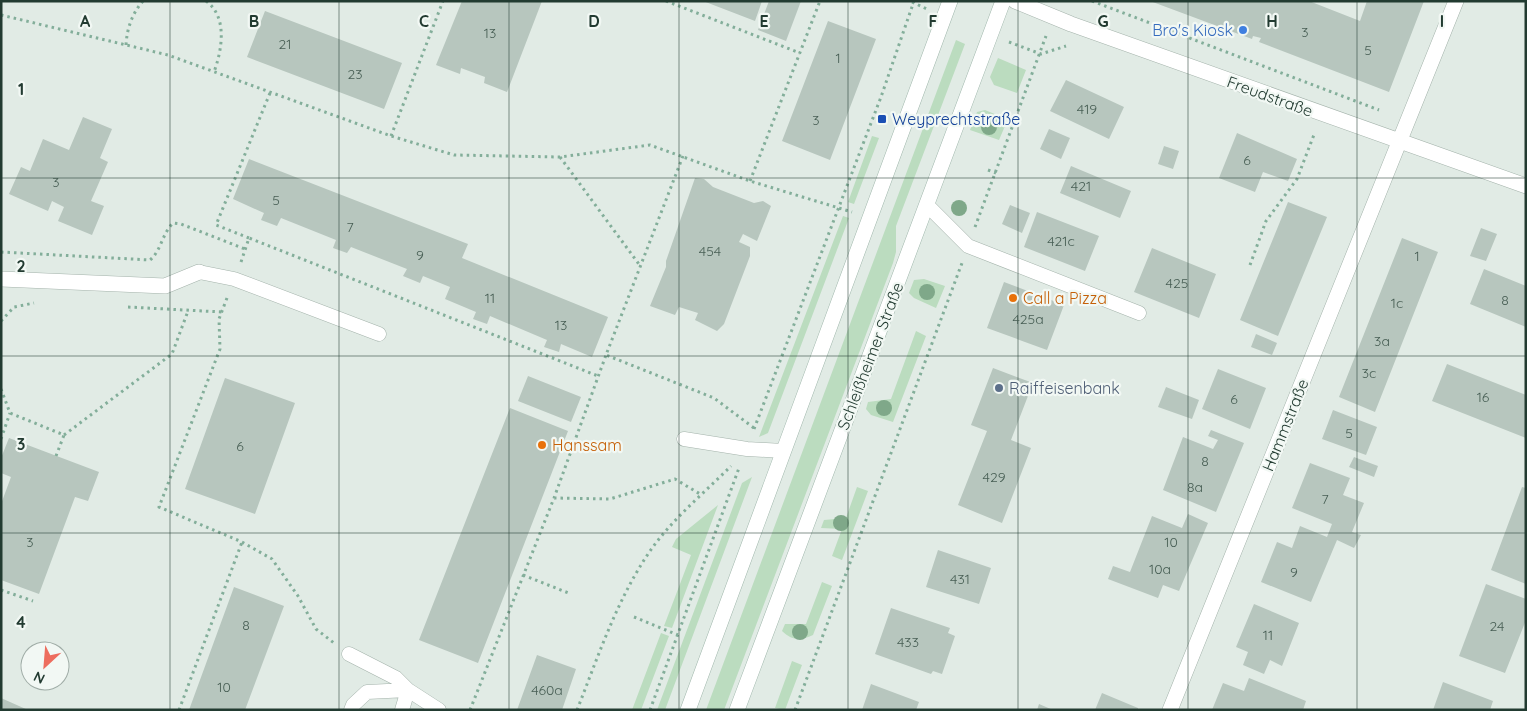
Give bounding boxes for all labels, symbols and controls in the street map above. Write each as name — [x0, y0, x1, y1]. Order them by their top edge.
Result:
text: A — [80, 11, 91, 31]
text: B — [249, 11, 259, 31]
text: C — [419, 11, 429, 31]
text: D — [588, 11, 600, 31]
text: E — [759, 11, 769, 31]
text: F — [929, 11, 938, 31]
text: G — [1097, 11, 1109, 31]
text: H — [1266, 11, 1278, 31]
text: I — [1440, 11, 1444, 31]
place label: Bro's Kiosk — [1152, 20, 1233, 40]
house number: 3 — [1301, 23, 1309, 41]
house number: 13 — [484, 24, 496, 42]
marker: Bro's Kiosk — [1237, 24, 1249, 36]
house number: 21 — [279, 35, 291, 53]
house number: 5 — [1364, 41, 1372, 59]
house number: 1 — [835, 49, 841, 67]
house number: 23 — [347, 65, 363, 83]
street label: Freudstraße — [1224, 71, 1316, 121]
text: 1 — [18, 79, 24, 99]
house number: 419 — [1077, 100, 1097, 118]
place label: Weyprechtstraße — [892, 109, 1020, 129]
house number: 3 — [812, 111, 820, 129]
marker: Weyprechtstraße — [876, 113, 888, 125]
house number: 6 — [1243, 151, 1251, 169]
house number: 3 — [52, 173, 60, 191]
house number: 421 — [1071, 177, 1091, 195]
house number: 5 — [272, 191, 280, 209]
house number: 7 — [346, 218, 354, 236]
house number: 421c — [1047, 232, 1075, 250]
house number: 454 — [699, 242, 721, 260]
house number: 9 — [416, 246, 424, 264]
house number: 1 — [1414, 247, 1420, 265]
text: 2 — [16, 256, 26, 276]
house number: 425 — [1166, 274, 1188, 292]
street label: Schleißheimer Straße — [833, 279, 907, 433]
place label: Call a Pizza — [1023, 288, 1107, 308]
house number: 11 — [485, 289, 495, 307]
house number: 8 — [1501, 291, 1509, 309]
marker: Call a Pizza — [1007, 292, 1019, 304]
house number: 1c — [1391, 294, 1403, 312]
house number: 425a — [1012, 310, 1044, 328]
house number: 13 — [555, 316, 567, 334]
house number: 3a — [1374, 332, 1390, 350]
house number: 3c — [1362, 364, 1376, 382]
street label: Hammstraße — [1257, 376, 1313, 474]
place label: Raiffeisenbank — [1009, 378, 1120, 398]
marker: Raiffeisenbank — [993, 382, 1005, 394]
house number: 16 — [1477, 388, 1490, 406]
house number: 6 — [1230, 390, 1238, 408]
house number: 5 — [1345, 424, 1353, 442]
text: 3 — [17, 434, 25, 454]
place label: Hanssam — [552, 435, 622, 455]
house number: 6 — [236, 437, 244, 455]
marker: Hanssam — [536, 439, 548, 451]
house number: 8 — [1201, 452, 1209, 470]
house number: 429 — [983, 468, 1006, 486]
house number: 8a — [1187, 478, 1203, 496]
house number: 7 — [1321, 490, 1329, 508]
house number: 3 — [26, 533, 34, 551]
house number: 10 — [1164, 533, 1178, 551]
house number: 10a — [1149, 560, 1171, 578]
house number: 9 — [1290, 563, 1298, 581]
house number: 431 — [950, 570, 970, 588]
text: 4 — [16, 612, 26, 632]
house number: 8 — [242, 616, 250, 634]
house number: 24 — [1490, 617, 1504, 635]
house number: 11 — [1263, 626, 1273, 644]
house number: 433 — [897, 633, 919, 651]
north arrow — [20, 641, 70, 691]
text: N — [31, 667, 48, 688]
house number: 10 — [217, 678, 231, 696]
house number: 460a — [531, 681, 563, 699]

